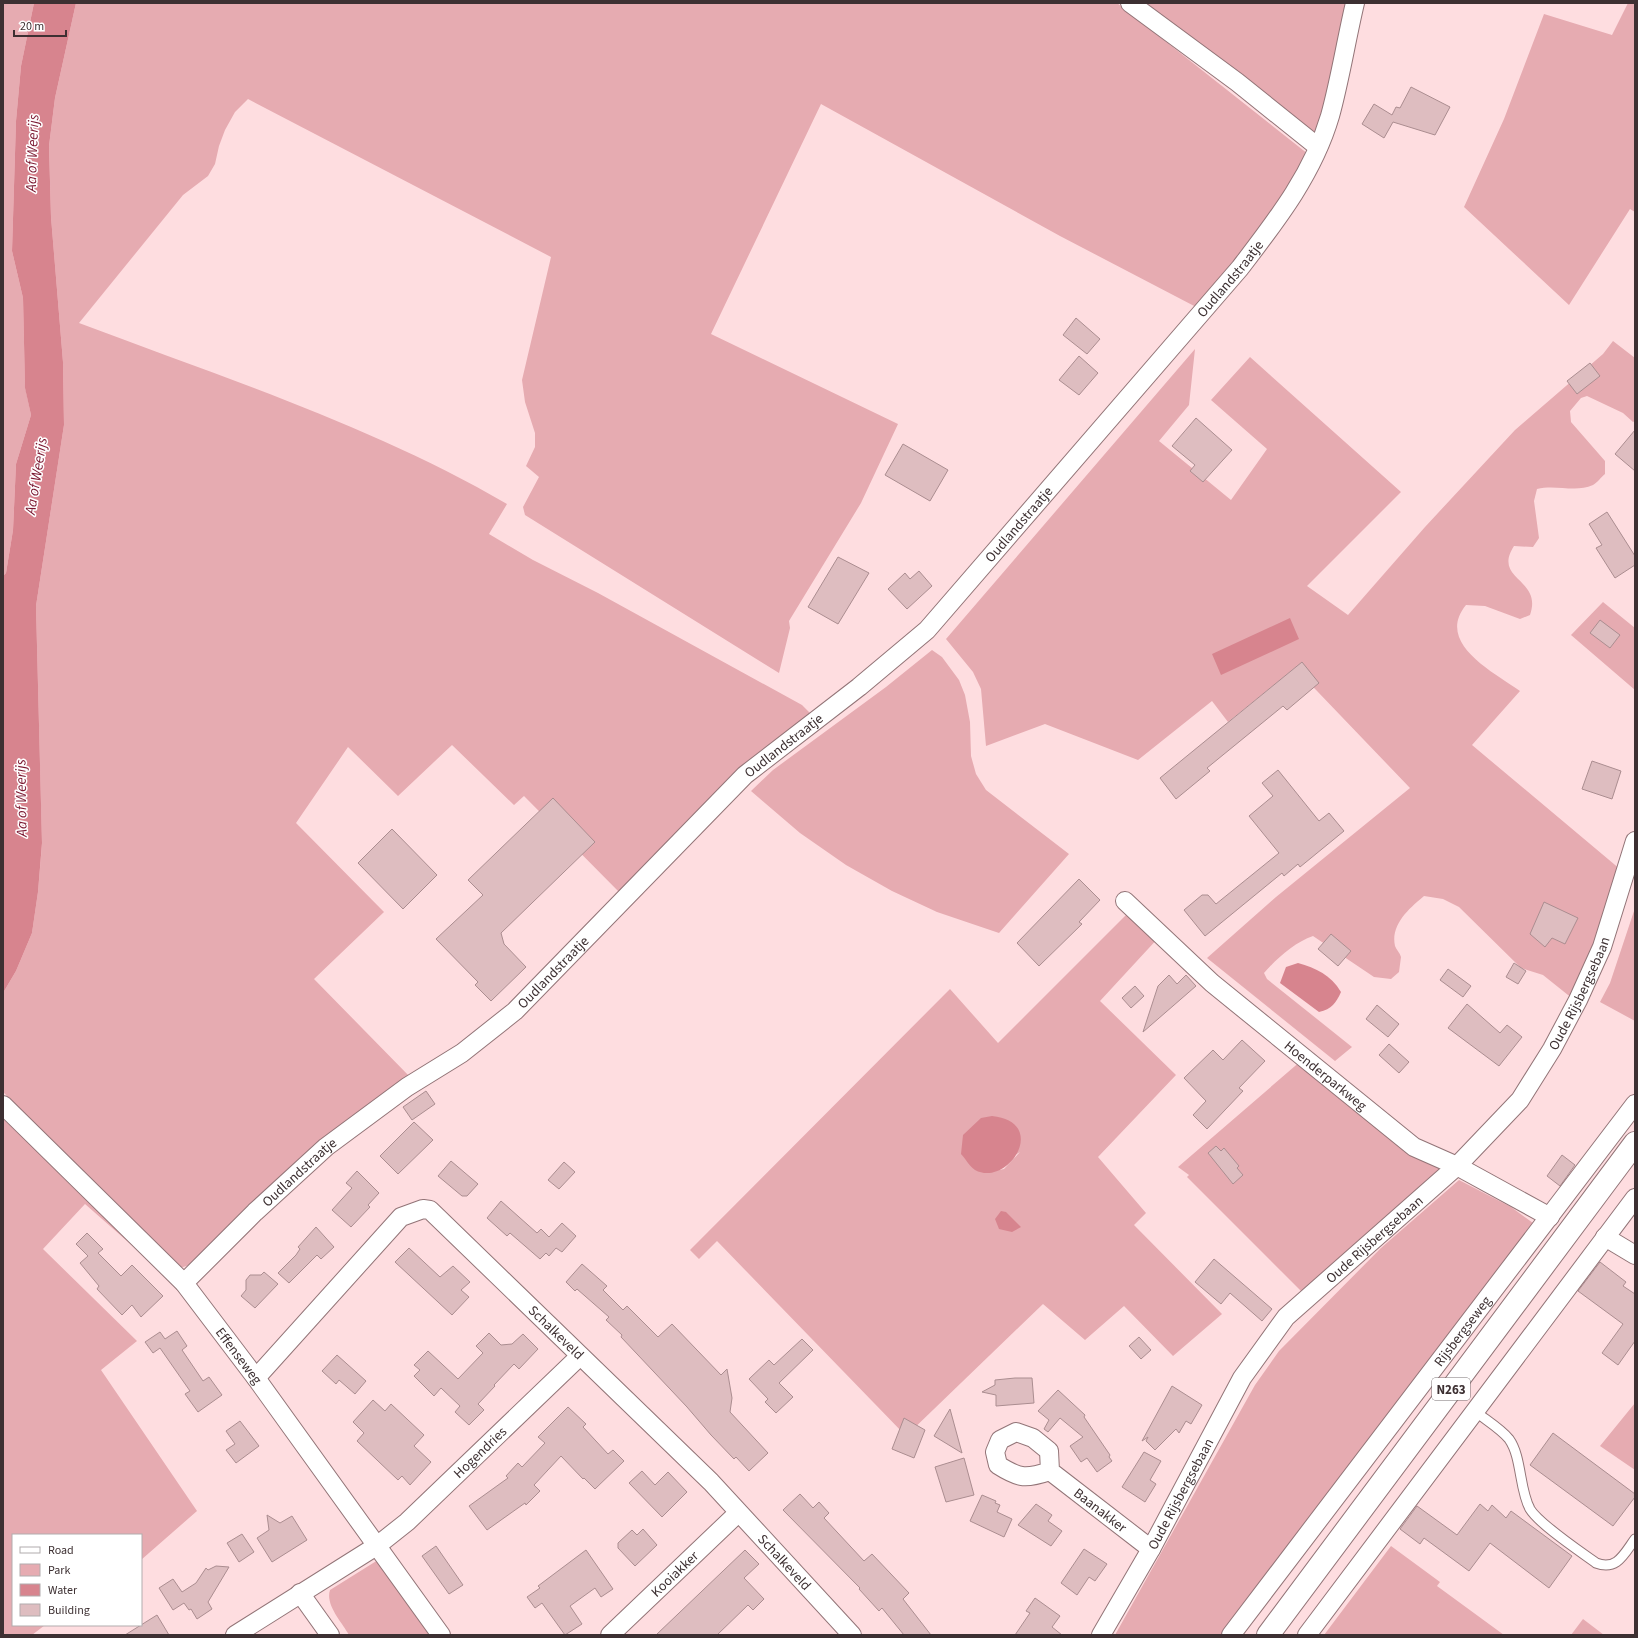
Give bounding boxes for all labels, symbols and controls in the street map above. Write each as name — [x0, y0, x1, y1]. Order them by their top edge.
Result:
scale bar — [14, 12, 66, 38]
text: 20 m — [20, 18, 44, 35]
water label: Aa of Weerijs — [21, 114, 44, 193]
street label: Oudlandstraatje — [1193, 236, 1269, 322]
water label: Aa of Weerijs — [20, 436, 53, 517]
street label: Oudlandstraatje — [981, 482, 1058, 567]
street label: Oudlandstraatje — [741, 709, 828, 783]
water label: Aa of Weerijs — [10, 759, 33, 838]
street label: Oudlandstraatje — [513, 932, 594, 1014]
street label: Oude Rijsbergsebaan — [1544, 934, 1616, 1054]
street label: Hoenderparkweg — [1279, 1036, 1371, 1116]
street label: Oudlandstraatje — [258, 1133, 341, 1212]
street label: Oude Rijsbergsebaan — [1322, 1191, 1428, 1288]
street label: Rijsbergseweg — [1430, 1292, 1497, 1371]
street label: Schalkeveld — [523, 1301, 588, 1365]
street label: Effenseweg — [210, 1324, 266, 1389]
road number: N263 — [1432, 1378, 1470, 1400]
street label: Hogendries — [449, 1422, 512, 1483]
street label: Oude Rijsbergsebaan — [1143, 1435, 1219, 1554]
street label: Baanakker — [1069, 1484, 1131, 1538]
street label: Schalkeveld — [753, 1530, 815, 1595]
legend — [12, 1534, 142, 1626]
text: Road — [48, 1542, 74, 1559]
street label: Kooiakker — [647, 1547, 704, 1602]
text: Park — [48, 1562, 70, 1579]
text: Water — [48, 1582, 78, 1599]
text: Building — [48, 1602, 90, 1619]

